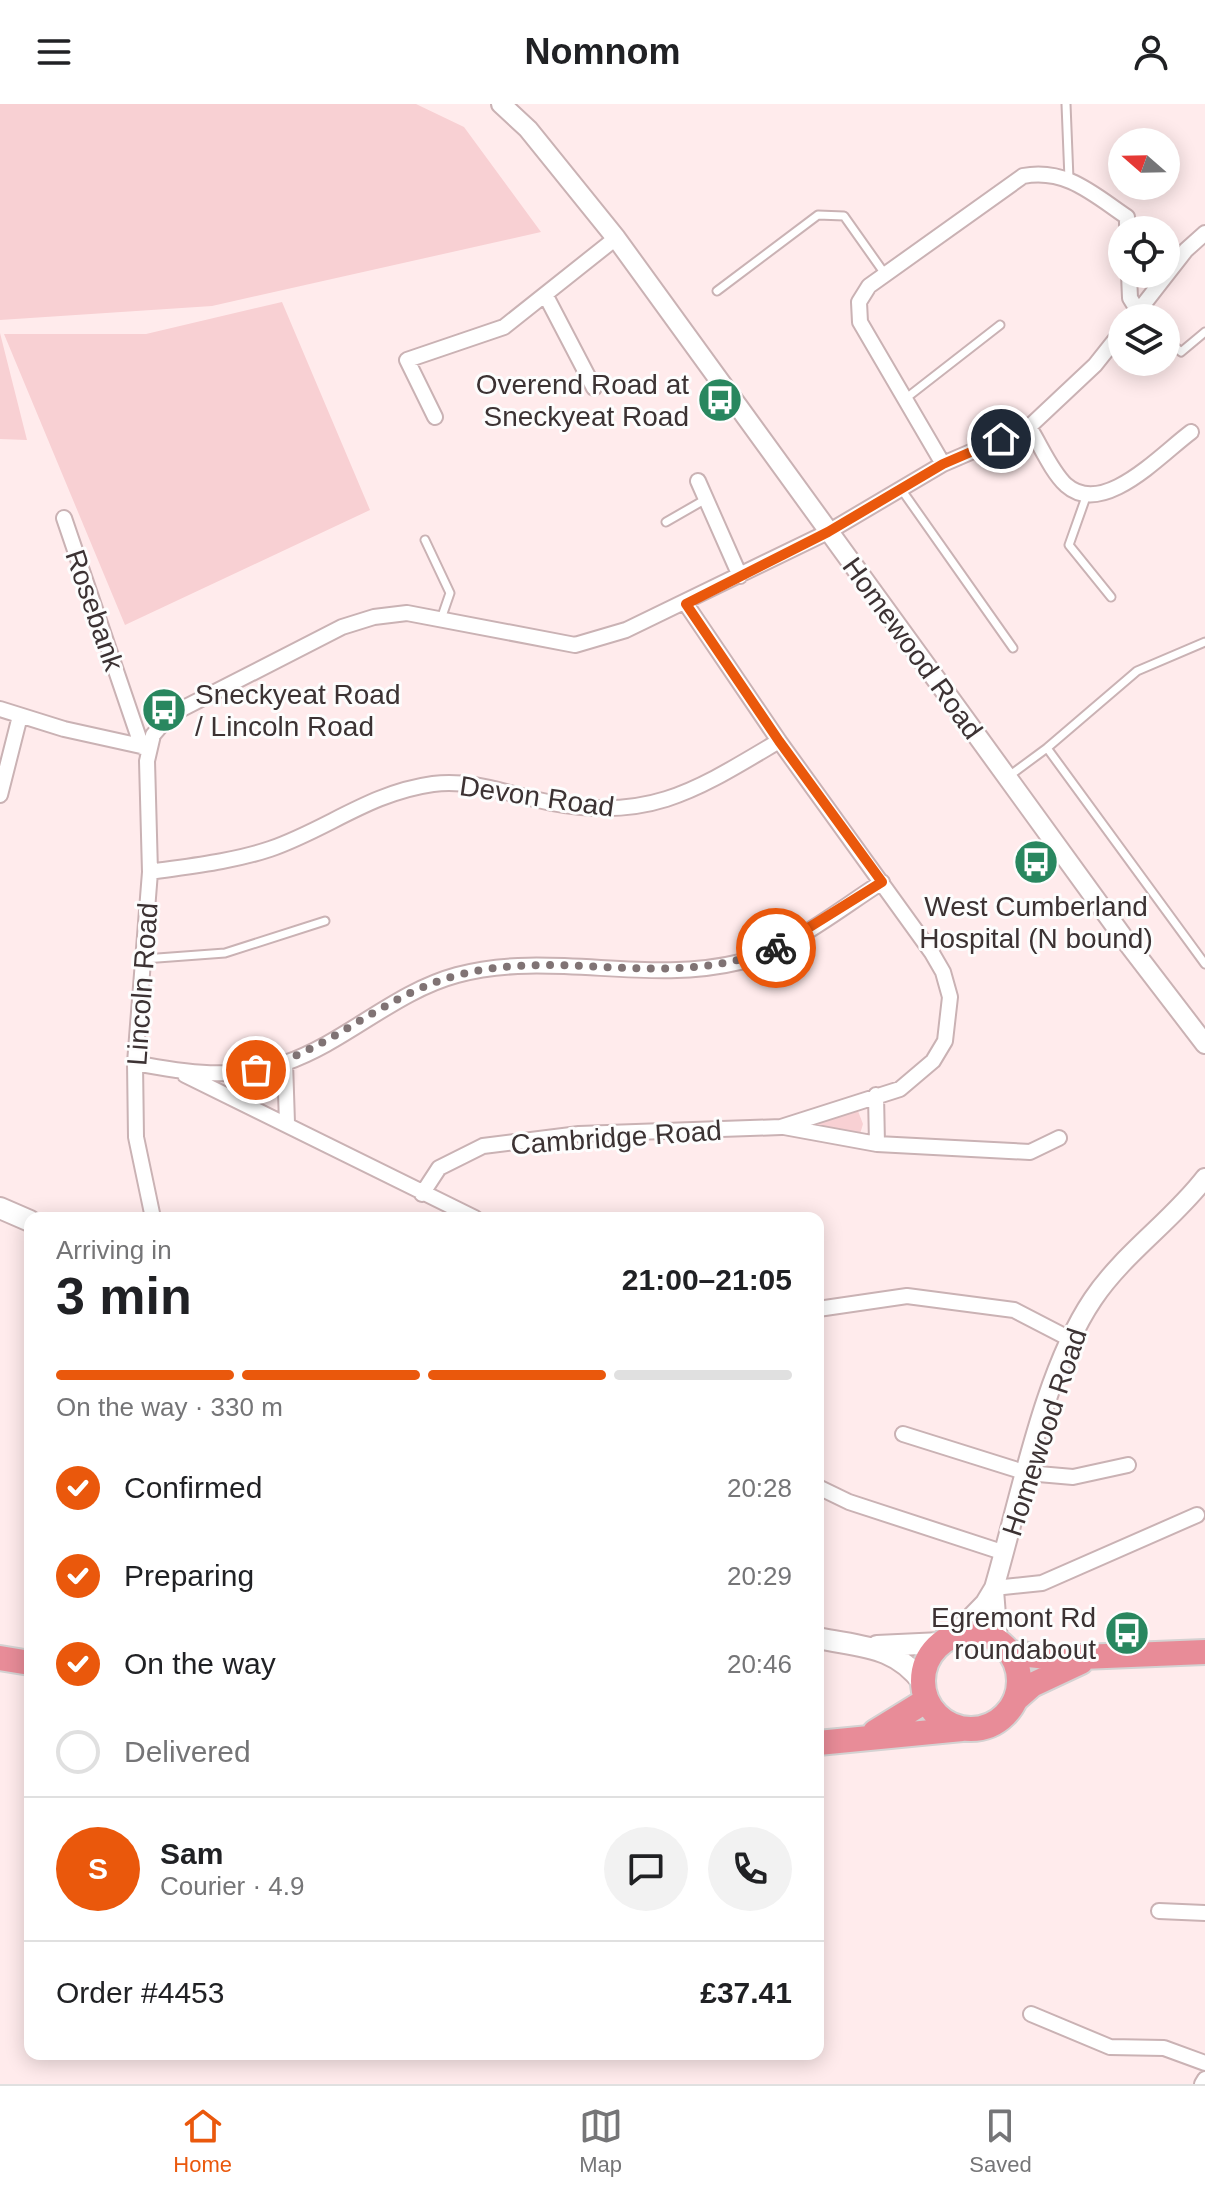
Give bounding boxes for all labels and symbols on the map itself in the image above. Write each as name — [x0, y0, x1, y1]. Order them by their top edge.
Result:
north arrow — [1108, 128, 1180, 200]
place label: Overend Road at Sneckyeat Road — [476, 369, 689, 432]
bus stop icon: Overend Road at Sneckyeat Road — [696, 376, 744, 424]
pin — [967, 405, 1035, 473]
street label: Rosebank — [59, 546, 130, 676]
street label: Homewood Road — [836, 552, 989, 745]
place label: Sneckyeat Road / Lincoln Road — [195, 679, 400, 742]
bus stop icon: Sneckyeat Road / Lincoln Road — [140, 686, 188, 734]
street label: Devon Road — [458, 770, 616, 823]
bus stop icon: West Cumberland Hospital (N bound) — [1012, 838, 1060, 886]
place label: West Cumberland Hospital (N bound) — [919, 891, 1153, 954]
street label: Lincoln Road — [121, 901, 164, 1067]
courier — [736, 908, 816, 988]
pin — [222, 1036, 290, 1104]
street label: Cambridge Road — [509, 1115, 723, 1160]
street label: Homewood Road — [996, 1324, 1093, 1540]
place label: Egremont Rd roundabout — [931, 1602, 1096, 1665]
bus stop icon: Egremont Rd roundabout — [1103, 1609, 1151, 1657]

